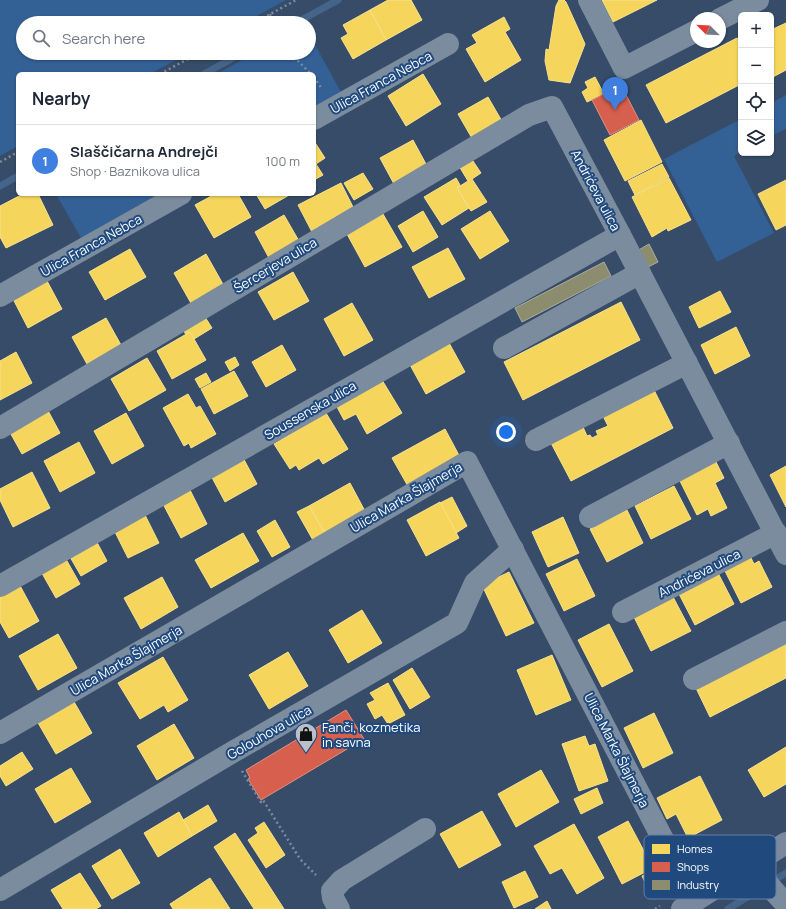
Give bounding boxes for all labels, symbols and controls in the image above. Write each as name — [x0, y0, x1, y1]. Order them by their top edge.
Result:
north arrow — [690, 12, 726, 48]
map controls — [738, 12, 774, 156]
button: + — [738, 12, 774, 48]
search box — [16, 16, 316, 60]
icon: search — [30, 27, 52, 49]
text: Search here — [62, 28, 145, 49]
street label: Ulica Franca Nebca — [327, 47, 435, 117]
button: − — [738, 48, 774, 84]
pin: 1 — [602, 77, 628, 110]
button: locate — [738, 84, 774, 120]
text: Nearby — [32, 87, 90, 110]
button: layers — [738, 120, 774, 156]
text: Slaščičarna Andrejči — [70, 141, 218, 162]
street label: Andrićeva ulica — [567, 146, 625, 234]
text: 1 — [42, 152, 48, 170]
text: 100 m — [265, 152, 300, 170]
text: Shop · Baznikova ulica — [70, 162, 200, 180]
street label: Ulica Franca Nebca — [37, 210, 145, 280]
street label: Šercerjeva ulica — [230, 233, 320, 297]
street label: Soussenska ulica — [261, 376, 359, 444]
your location — [496, 422, 516, 442]
street label: Ulica Marka Šlajmerja — [347, 458, 465, 536]
street label: Andrićeva ulica — [655, 545, 743, 601]
street label: Ulica Marka Šlajmerja — [67, 621, 185, 699]
street label: Ulica Marka Šlajmerja — [580, 690, 654, 810]
street label: Golouhova ulica — [224, 701, 314, 763]
place label: Fanči, kozmetika in savna — [322, 718, 420, 751]
shop icon: Fanči, kozmetika in savna — [293, 721, 319, 754]
legend — [644, 835, 776, 899]
text: Homes — [677, 841, 713, 856]
text: Shops — [677, 859, 709, 874]
text: Industry — [677, 877, 719, 892]

